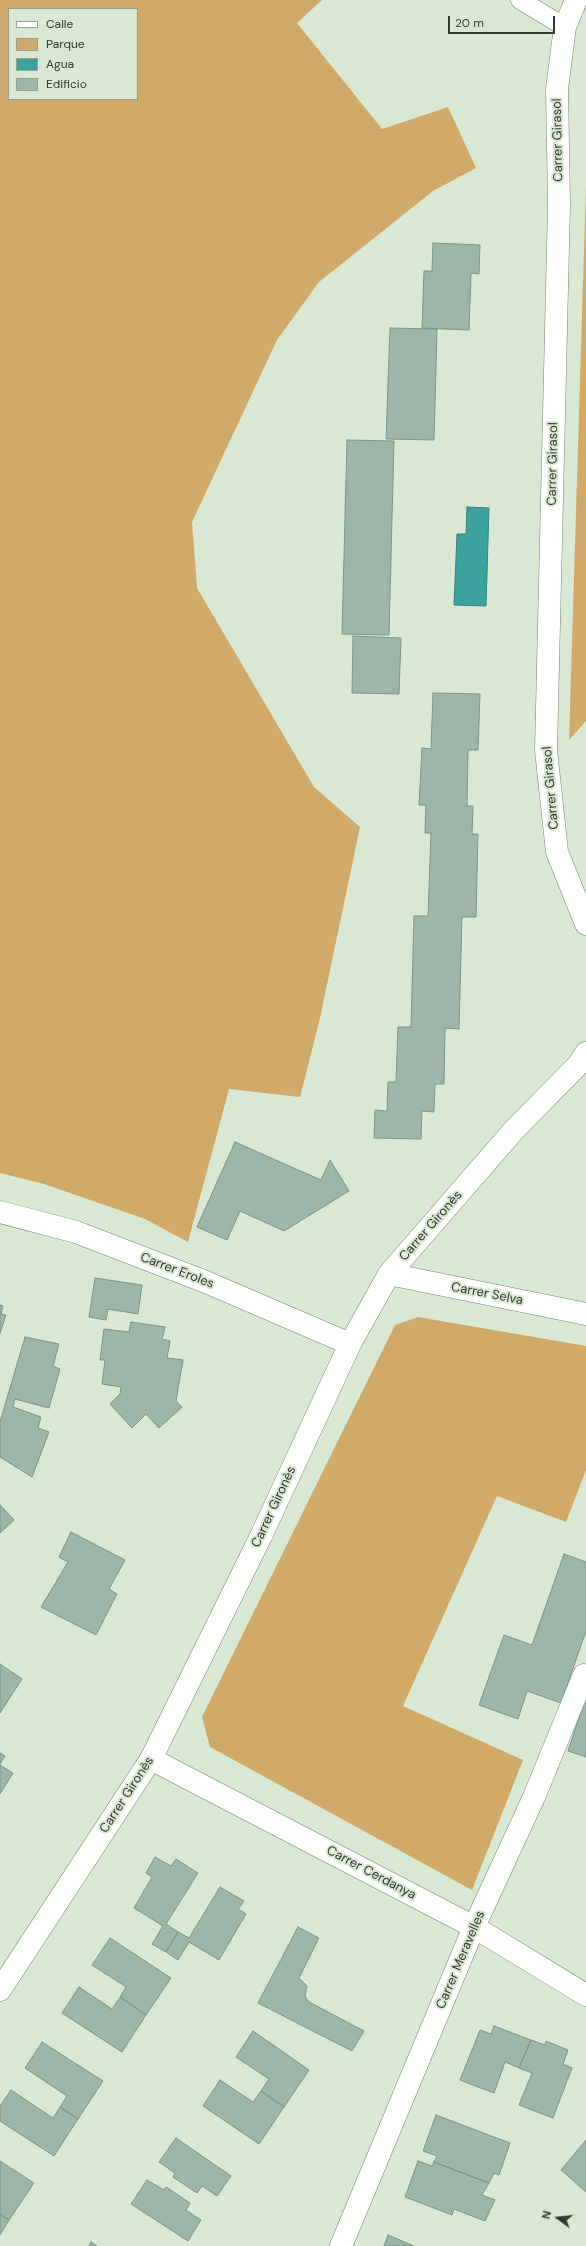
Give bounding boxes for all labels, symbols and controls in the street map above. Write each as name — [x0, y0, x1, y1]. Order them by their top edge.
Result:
legend — [8, 8, 138, 100]
scale bar — [450, 8, 557, 34]
text: 20 m — [455, 15, 484, 31]
text: Calle — [46, 16, 73, 32]
text: Parque — [46, 36, 85, 52]
text: Agua — [46, 56, 74, 72]
text: Edificio — [46, 76, 87, 92]
street label: Carrer Girasol — [549, 98, 567, 182]
street label: Carrer Girasol — [544, 422, 562, 506]
street label: Carrer Girasol — [540, 746, 562, 830]
street label: Carrer Gironès — [396, 1188, 466, 1264]
street label: Carrer Eroles — [138, 1250, 216, 1292]
street label: Carrer Selva — [450, 1279, 524, 1309]
street label: Carrer Gironès — [248, 1464, 300, 1550]
street label: Carrer Gironès — [96, 1754, 158, 1836]
street label: Carrer Cerdanya — [324, 1843, 418, 1903]
street label: Carrer Meravelles — [433, 1909, 489, 2011]
north arrow — [538, 2198, 578, 2238]
text: N — [539, 2209, 554, 2221]

